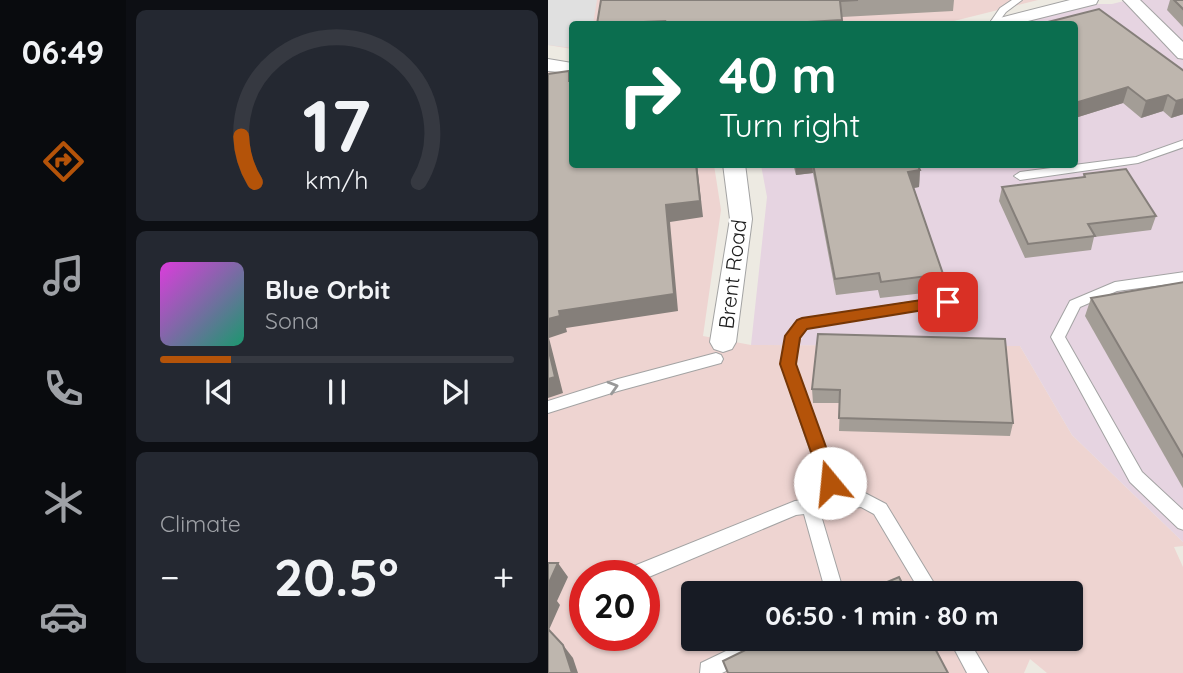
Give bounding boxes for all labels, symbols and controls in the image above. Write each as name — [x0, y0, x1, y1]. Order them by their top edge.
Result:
text: 06:49 — [22, 32, 104, 72]
text: 40 m — [719, 44, 837, 105]
icon: right — [604, 49, 695, 140]
text: 17 — [303, 79, 371, 170]
text: Turn right — [719, 105, 860, 145]
icon: directions — [39, 137, 88, 186]
text: km/h — [305, 163, 369, 194]
street label: Brent Road — [712, 218, 752, 330]
icon: music — [39, 251, 88, 300]
pin — [918, 272, 978, 332]
text: Blue Orbit — [265, 273, 391, 306]
icon: arrive — [929, 283, 967, 321]
text: Sona — [265, 306, 319, 335]
icon: phone — [39, 364, 88, 413]
icon: previous — [200, 373, 238, 411]
icon: pause — [318, 373, 356, 411]
icon: next — [436, 373, 474, 411]
one-way arrow — [607, 380, 619, 395]
position arrow — [793, 446, 867, 520]
icon: climate — [39, 478, 88, 527]
text: Climate — [160, 509, 241, 538]
text: 20.5° — [274, 544, 399, 609]
text: − — [160, 553, 180, 601]
text: + — [493, 553, 514, 601]
speed limit sign: 20 — [569, 560, 660, 651]
icon: car — [39, 592, 88, 641]
text: 06:50 · 1 min · 80 m — [765, 599, 999, 632]

